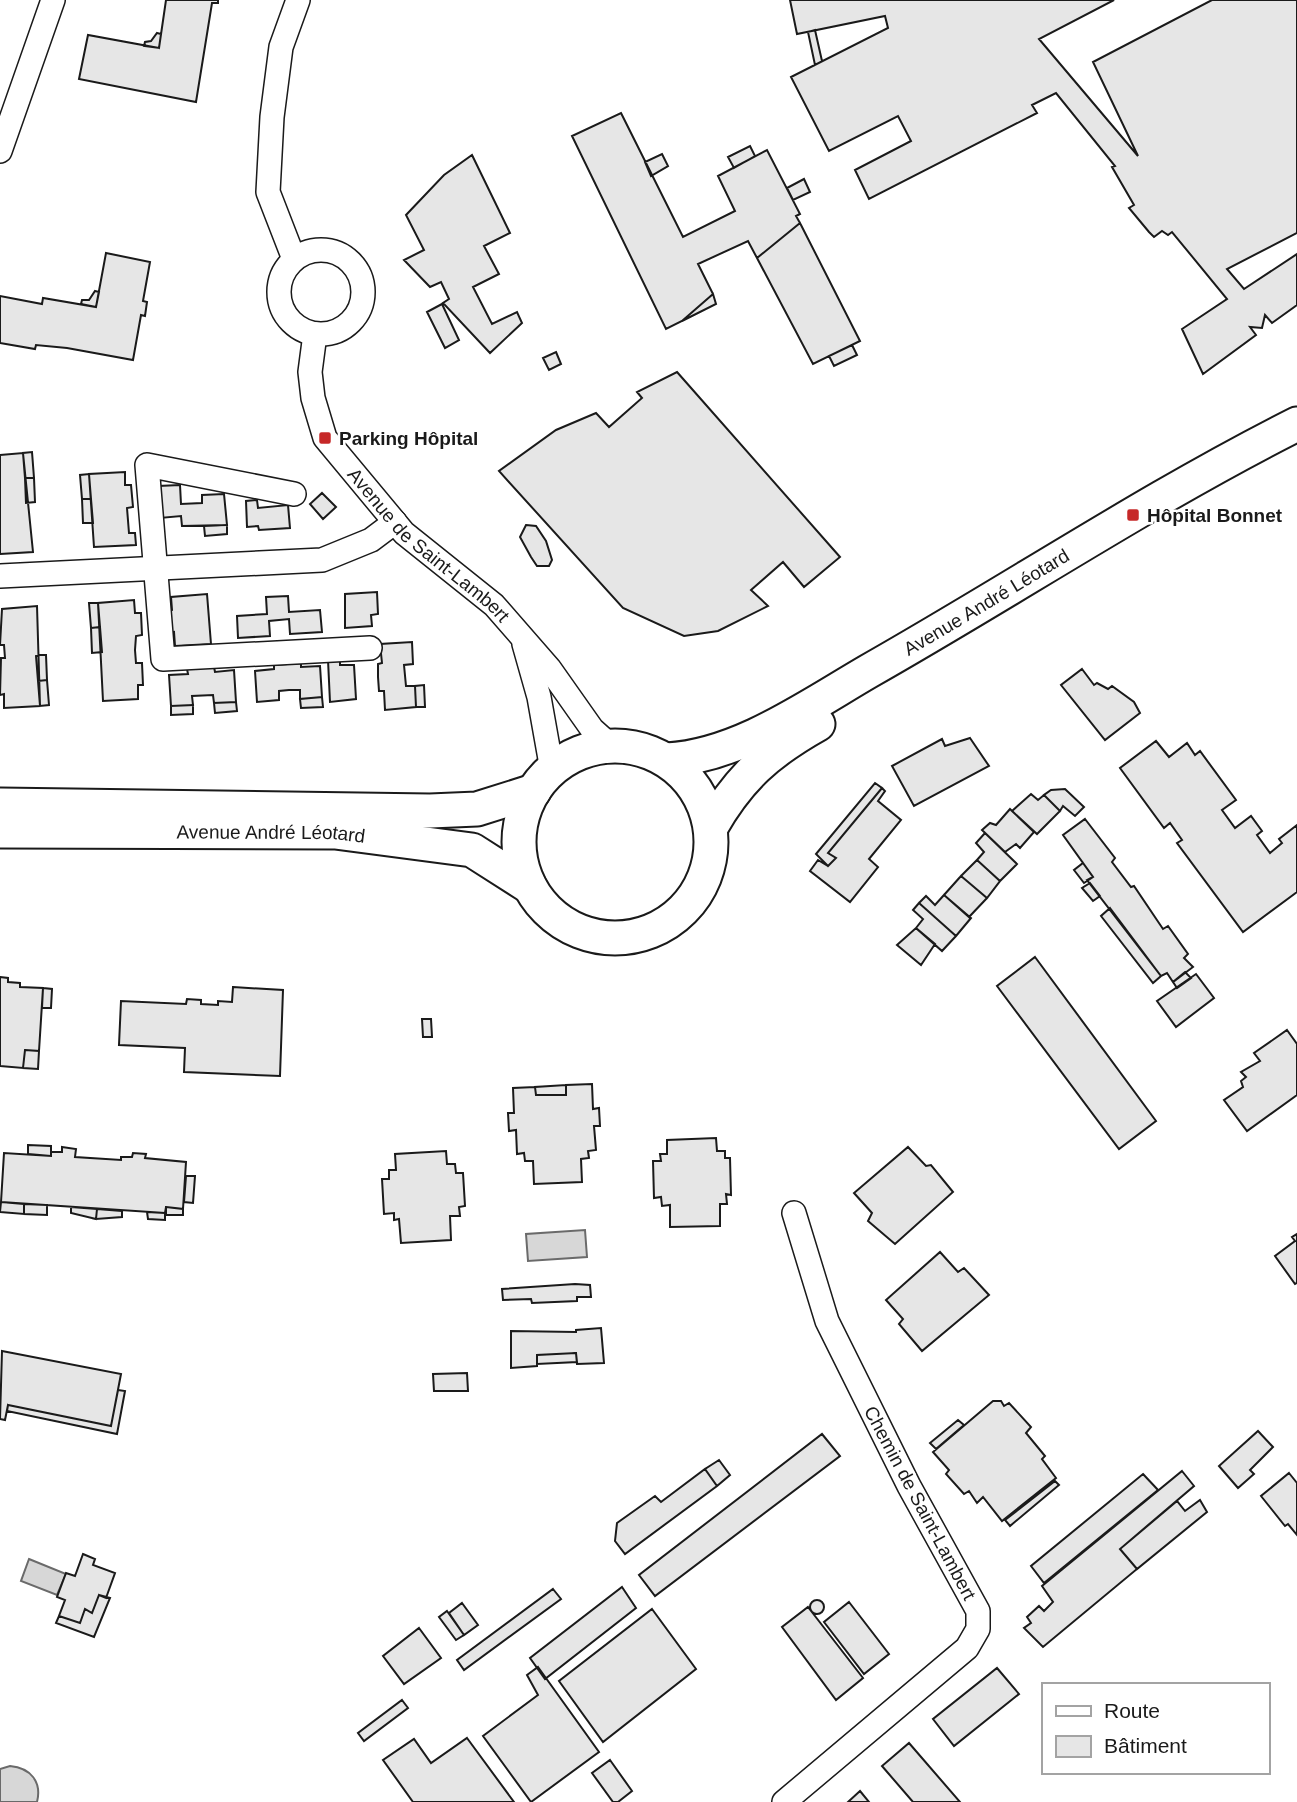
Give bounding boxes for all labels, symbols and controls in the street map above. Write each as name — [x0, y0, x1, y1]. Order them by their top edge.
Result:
place label: Parking Hôpital — [339, 428, 478, 449]
marker: Parking Hôpital — [317, 430, 333, 446]
street label: Avenue de Saint-Lambert — [344, 464, 515, 626]
place label: Hôpital Bonnet — [1147, 505, 1283, 526]
marker: Hôpital Bonnet — [1125, 507, 1141, 523]
street label: Avenue André Léotard — [900, 544, 1073, 659]
street label: Avenue André Léotard — [177, 821, 367, 846]
street label: Chemin de Saint-Lambert — [860, 1402, 980, 1604]
legend — [1042, 1683, 1269, 1774]
text: Route — [1104, 1699, 1160, 1722]
text: Bâtiment — [1104, 1734, 1187, 1757]

